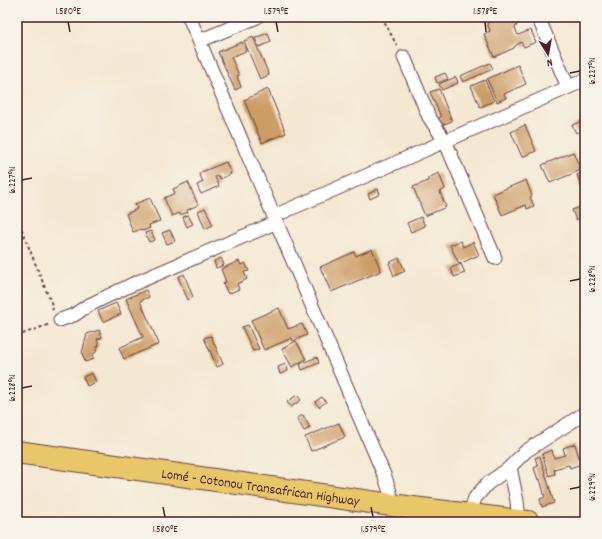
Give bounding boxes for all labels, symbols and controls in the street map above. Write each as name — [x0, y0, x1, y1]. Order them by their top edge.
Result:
text: 1.580°E — [55, 5, 81, 19]
text: 1.579°E — [264, 5, 289, 19]
text: 1.578°E — [473, 5, 497, 19]
north arrow — [528, 34, 568, 74]
text: N — [545, 53, 554, 70]
text: 6.227°N — [586, 57, 600, 85]
text: 6.227°N — [6, 166, 20, 194]
text: 6.228°N — [586, 265, 600, 293]
text: 6.228°N — [6, 374, 20, 402]
street label: Lomé - Cotonou Transafrican Highway — [160, 465, 361, 512]
text: 6.229°N — [586, 473, 600, 501]
text: 1.580°E — [152, 523, 178, 537]
text: 1.579°E — [361, 523, 386, 537]

